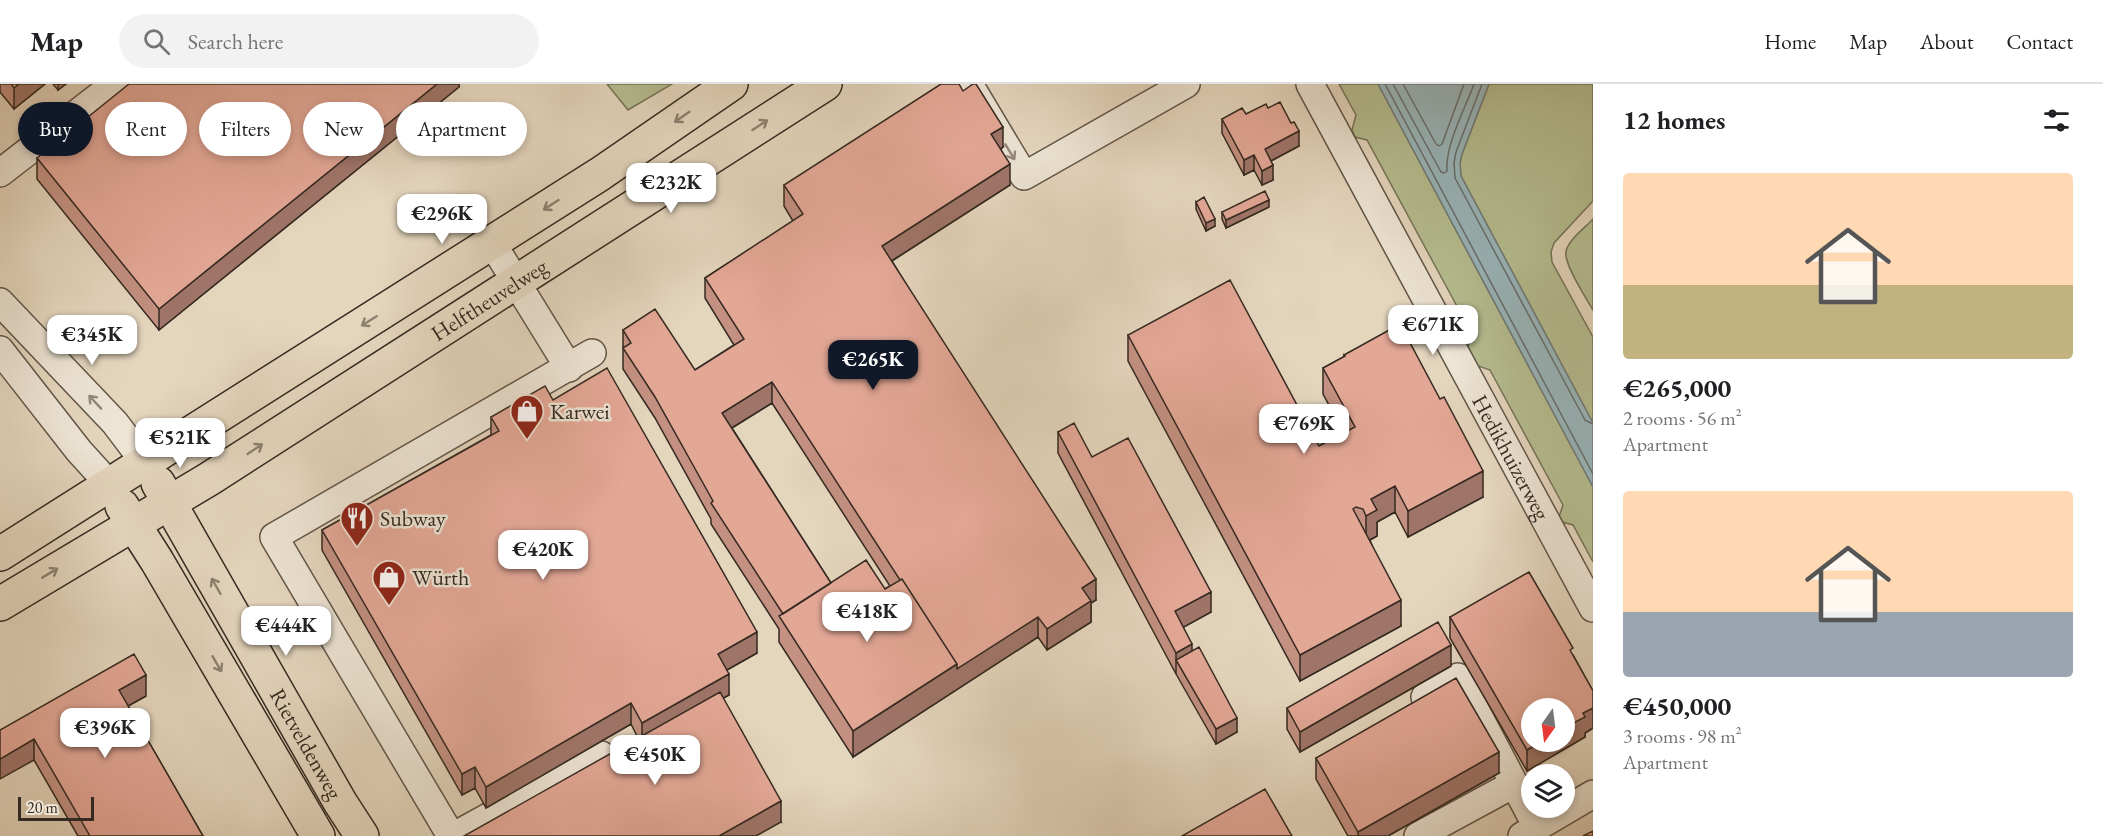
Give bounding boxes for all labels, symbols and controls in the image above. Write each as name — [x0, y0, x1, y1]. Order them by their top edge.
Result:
search box — [119, 14, 539, 68]
text: Map — [30, 23, 83, 59]
icon: search — [140, 25, 173, 58]
text: Search here — [188, 27, 283, 56]
text: Home — [1764, 28, 1816, 55]
text: Map — [1849, 28, 1887, 55]
text: About — [1920, 28, 1973, 55]
text: Contact — [2006, 28, 2073, 55]
chip: Buy — [18, 102, 93, 156]
chip: Rent — [105, 102, 187, 156]
chip: Filters — [199, 102, 291, 156]
chip: New — [303, 102, 384, 156]
chip: Apartment — [396, 102, 527, 156]
text: 12 homes — [1623, 103, 1725, 137]
icon: filters — [2040, 104, 2073, 137]
one-way arrow — [675, 111, 691, 123]
one-way arrow — [751, 119, 768, 131]
one-way arrow — [1004, 143, 1016, 160]
pin: €232K — [629, 163, 713, 214]
text: €232K — [640, 169, 702, 195]
pin: €296K — [400, 194, 484, 245]
text: €296K — [411, 200, 473, 226]
one-way arrow — [543, 200, 560, 212]
icon: home — [1794, 212, 1902, 320]
street label: Helftheuvelweg — [425, 252, 553, 348]
pin: €671K — [1391, 305, 1475, 356]
text: €671K — [1402, 311, 1464, 337]
one-way arrow — [361, 314, 378, 327]
pin: €345K — [50, 315, 134, 366]
text: €345K — [61, 321, 123, 347]
pin: €265K — [831, 340, 915, 391]
text: €265K — [842, 346, 904, 372]
text: €265,000 — [1623, 371, 1731, 405]
street label: Hedikhuizerweg — [1465, 390, 1557, 525]
shop icon: Karwei — [509, 393, 545, 440]
one-way arrow — [88, 395, 103, 410]
place label: Karwei — [550, 397, 610, 426]
pin: €769K — [1262, 404, 1346, 455]
text: 2 rooms · 56 m² — [1623, 405, 1742, 431]
text: €769K — [1273, 410, 1335, 436]
pin: €521K — [138, 418, 222, 469]
text: €521K — [149, 424, 211, 450]
text: Apartment — [1623, 431, 1708, 457]
one-way arrow — [246, 443, 263, 455]
restaurant icon: Subway — [339, 500, 375, 547]
place label: Subway — [380, 504, 446, 533]
pin: €420K — [501, 530, 585, 581]
icon: home — [1794, 530, 1902, 638]
text: €420K — [512, 536, 574, 562]
shop icon: Würth — [371, 559, 407, 606]
place label: Würth — [412, 563, 469, 592]
one-way arrow — [41, 567, 58, 579]
one-way arrow — [210, 578, 222, 595]
pin: €418K — [825, 592, 909, 643]
text: €418K — [836, 598, 898, 624]
pin: €444K — [244, 606, 328, 657]
text: €444K — [255, 612, 317, 638]
one-way arrow — [211, 655, 223, 672]
street label: Rietveldenweg — [263, 683, 350, 805]
text: €450,000 — [1623, 689, 1731, 723]
north arrow — [1521, 698, 1575, 752]
map controls — [1521, 698, 1575, 818]
pin: €396K — [63, 708, 147, 759]
text: €396K — [74, 714, 136, 740]
text: 3 rooms · 98 m² — [1623, 723, 1742, 749]
pin: €450K — [613, 735, 697, 786]
text: €450K — [624, 741, 686, 767]
text: Apartment — [1623, 749, 1708, 775]
button: layers — [1521, 764, 1575, 818]
scale bar — [18, 794, 94, 822]
text: 20 m — [27, 797, 58, 818]

